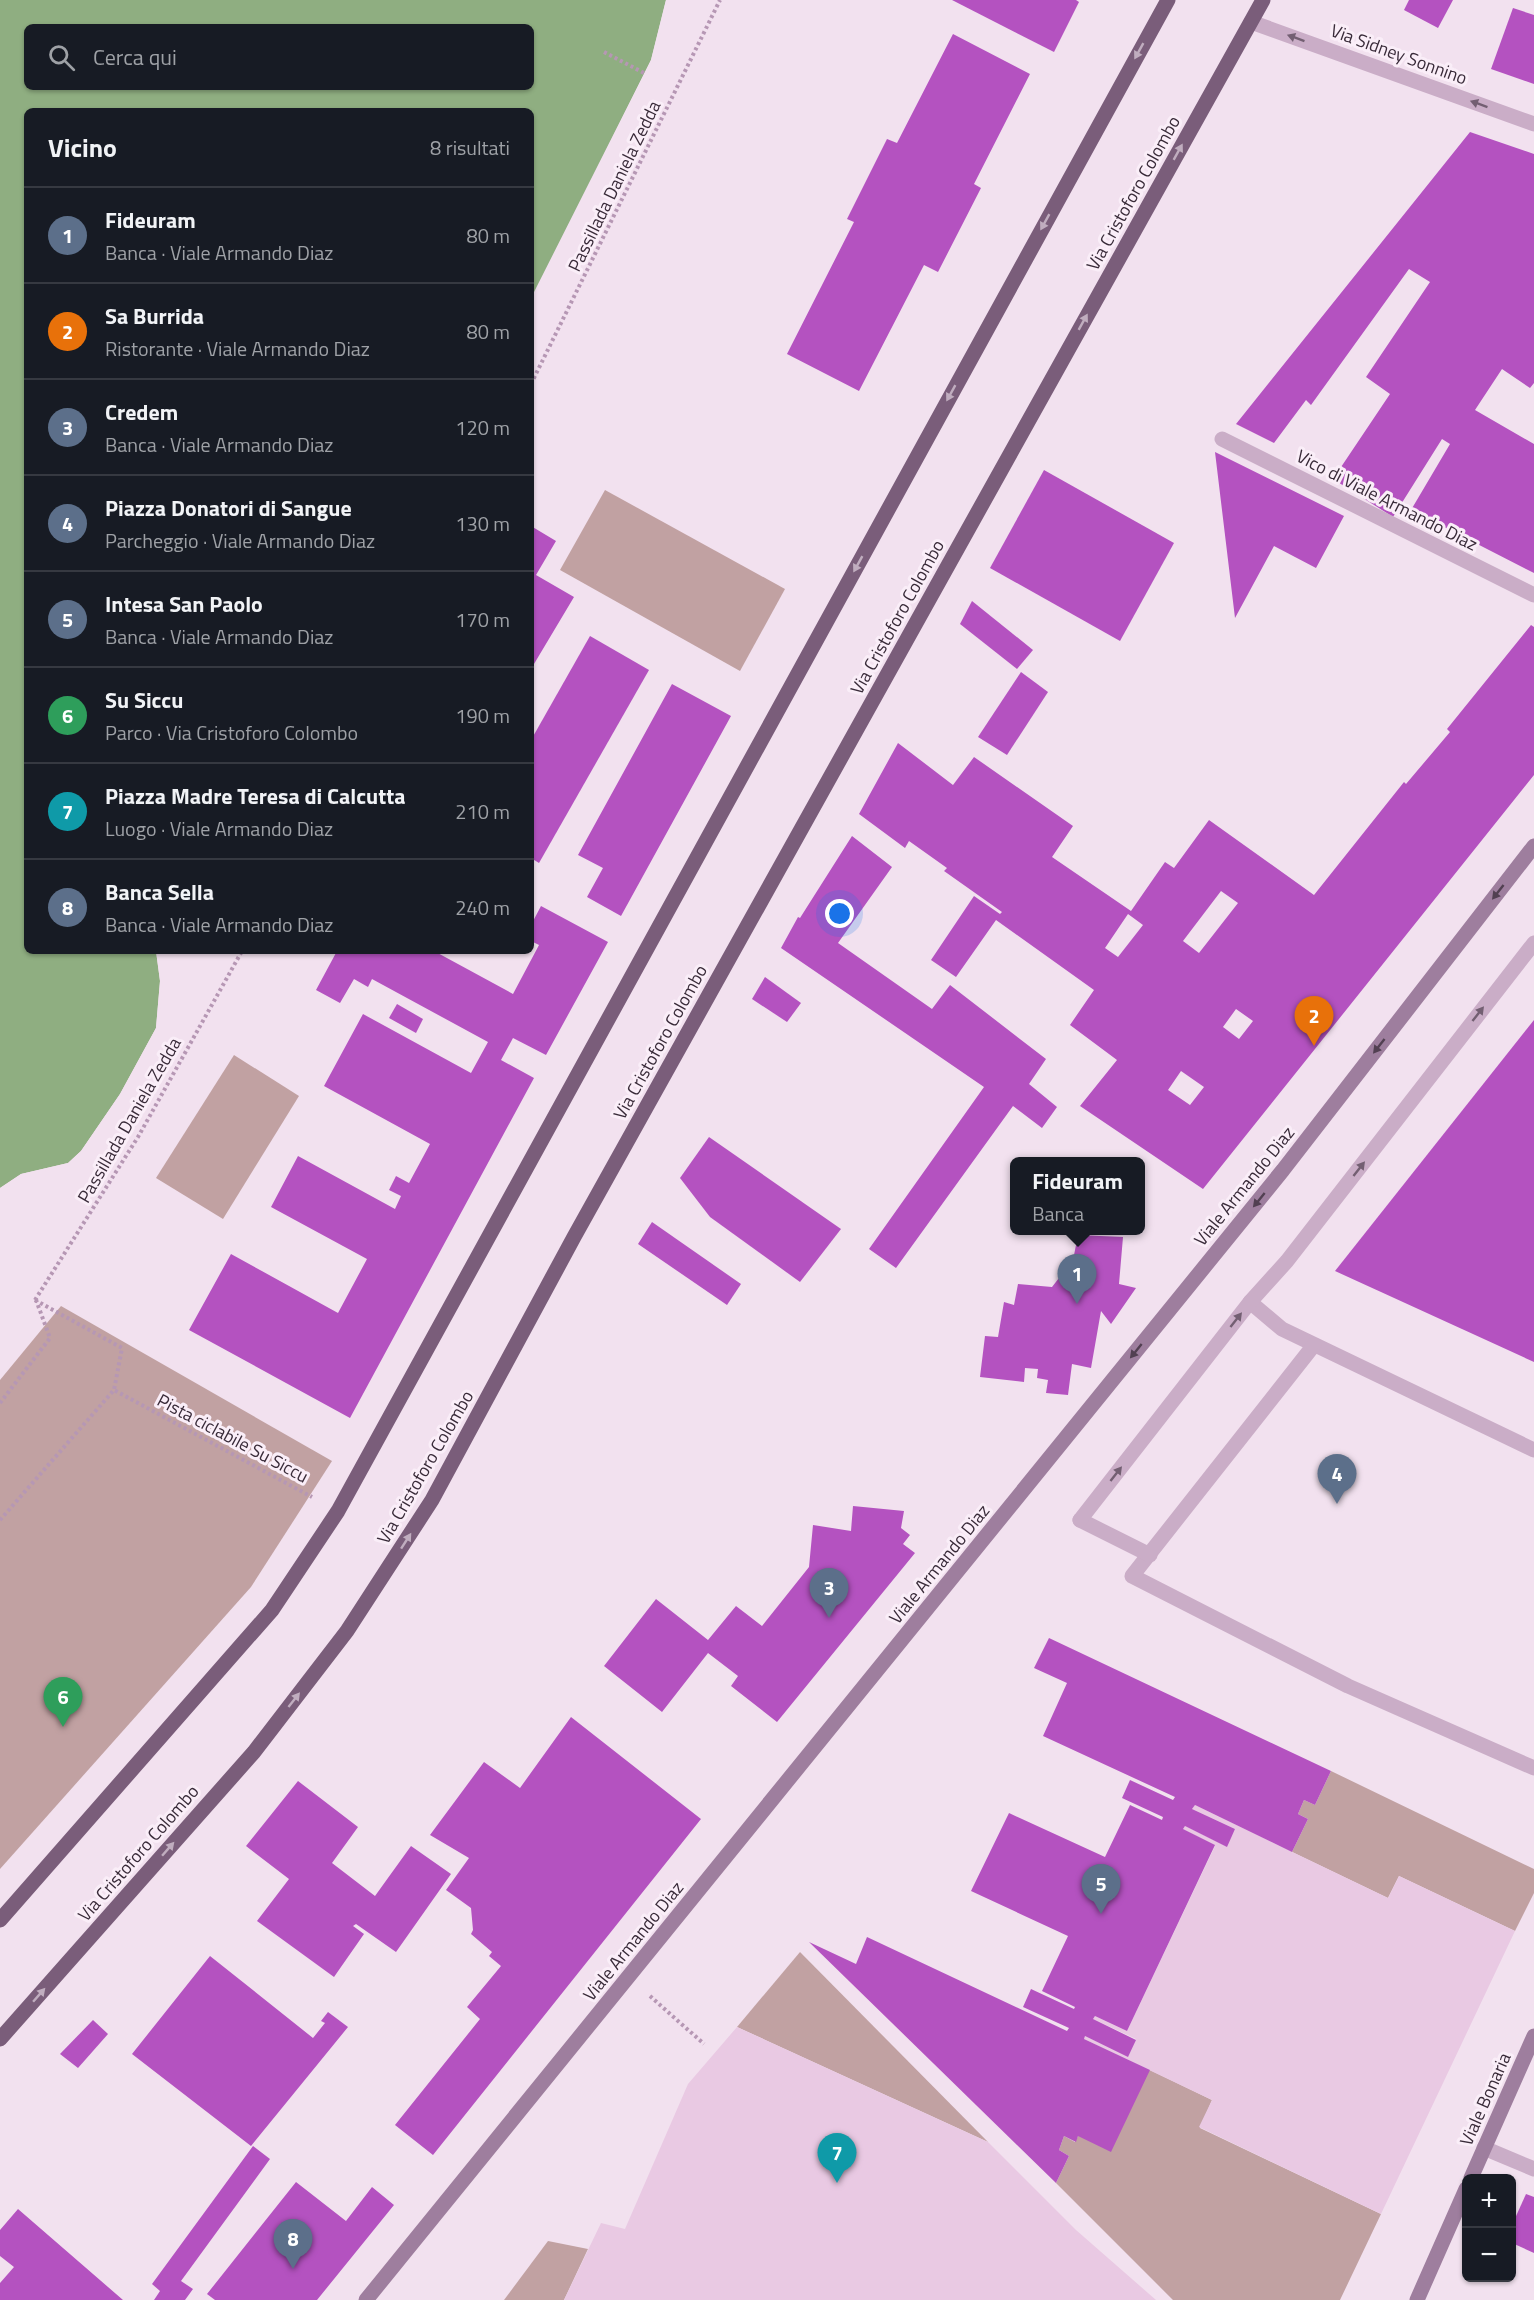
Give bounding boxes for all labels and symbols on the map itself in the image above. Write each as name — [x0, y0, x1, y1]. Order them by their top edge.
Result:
street label: Via Sidney Sonnino — [1327, 17, 1471, 91]
one-way arrow — [1286, 32, 1304, 42]
one-way arrow — [1134, 43, 1144, 60]
street label: Passillada Daniela Zedda — [561, 96, 667, 276]
one-way arrow — [1470, 98, 1488, 108]
street label: Via Cristoforo Colombo — [1079, 111, 1187, 275]
one-way arrow — [1173, 143, 1183, 160]
one-way arrow — [1040, 214, 1050, 231]
one-way arrow — [1078, 314, 1088, 331]
one-way arrow — [946, 385, 956, 402]
street label: Vico di Viale Armando Diaz — [1292, 443, 1482, 557]
street label: Via Cristoforo Colombo — [843, 535, 951, 699]
one-way arrow — [852, 556, 863, 572]
one-way arrow — [1492, 884, 1505, 900]
your location — [825, 899, 854, 928]
street label: Via Cristoforo Colombo — [606, 960, 714, 1124]
pin: 2 — [1294, 996, 1334, 1046]
one-way arrow — [1472, 1007, 1484, 1022]
street label: Passillada Daniela Zedda — [71, 1032, 187, 1208]
one-way arrow — [1372, 1038, 1385, 1054]
street label: Viale Armando Diaz — [1187, 1120, 1301, 1252]
one-way arrow — [1353, 1161, 1365, 1176]
one-way arrow — [1252, 1192, 1265, 1208]
pin: 1 — [1058, 1254, 1096, 1304]
one-way arrow — [1230, 1312, 1243, 1328]
one-way arrow — [1131, 1344, 1143, 1359]
street label: Via Cristoforo Colombo — [370, 1385, 480, 1549]
street label: Pista ciclabile Su Siccu — [153, 1387, 313, 1489]
pin: 4 — [1318, 1454, 1356, 1504]
one-way arrow — [1110, 1466, 1122, 1482]
street label: Viale Armando Diaz — [882, 1498, 996, 1630]
one-way arrow — [400, 1533, 411, 1549]
pin: 3 — [810, 1568, 848, 1618]
pin: 6 — [44, 1678, 82, 1727]
one-way arrow — [287, 1692, 300, 1708]
street label: Via Cristoforo Colombo — [71, 1779, 205, 1927]
one-way arrow — [161, 1842, 174, 1857]
pin: 5 — [1082, 1864, 1120, 1914]
street label: Viale Armando Diaz — [576, 1875, 690, 2007]
one-way arrow — [32, 1988, 45, 2003]
street label: Viale Bonaria — [1453, 2048, 1517, 2150]
pin: 7 — [818, 2134, 856, 2183]
pin: 8 — [274, 2220, 312, 2269]

